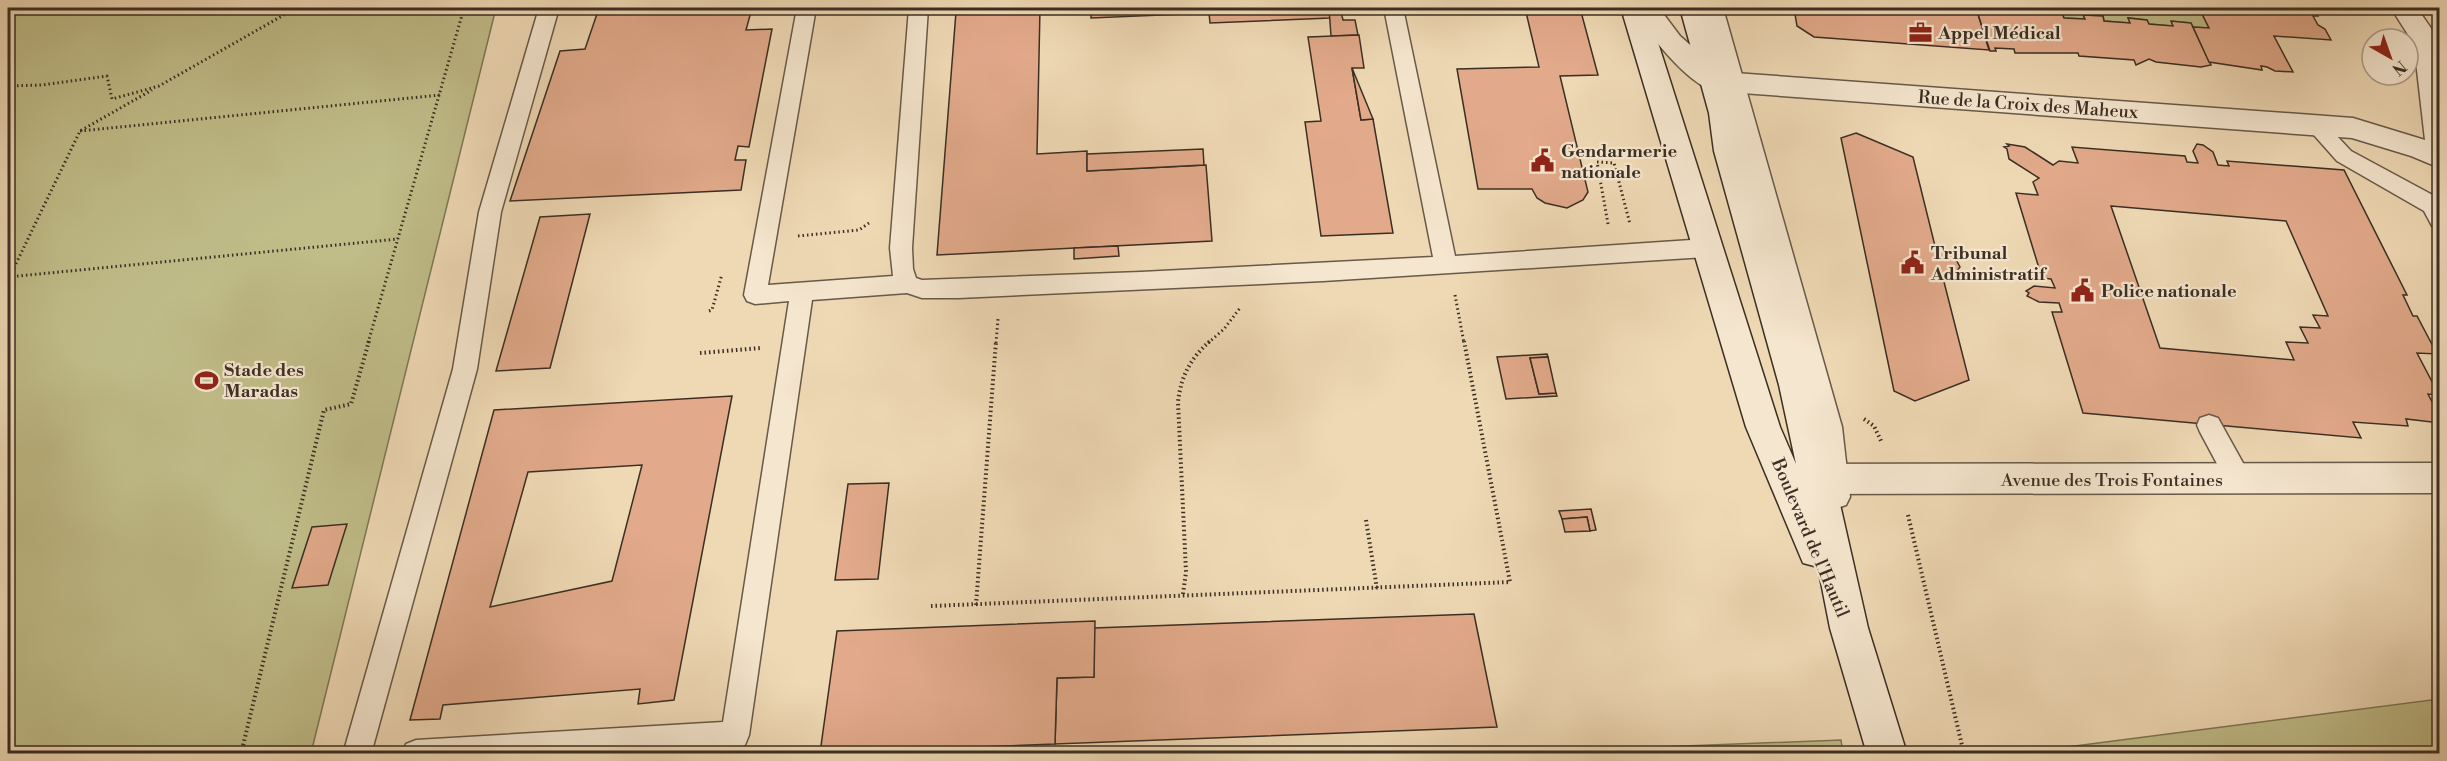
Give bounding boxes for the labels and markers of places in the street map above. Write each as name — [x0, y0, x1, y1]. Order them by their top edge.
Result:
office icon: Appel Médical — [1907, 20, 1933, 46]
place label: Appel Médical — [1937, 22, 2061, 45]
place label: Gendarmerie nationale — [1561, 140, 1678, 184]
public building icon: Gendarmerie nationale — [1530, 148, 1556, 174]
place label: Tribunal Administratif — [1930, 242, 2048, 286]
public building icon: Tribunal Administratif — [1900, 250, 1926, 276]
public building icon: Police nationale — [2070, 278, 2096, 304]
place label: Police nationale — [2101, 280, 2237, 303]
place label: Stade des Maradas — [224, 359, 304, 403]
sports icon: Stade des Maradas — [193, 367, 219, 393]

